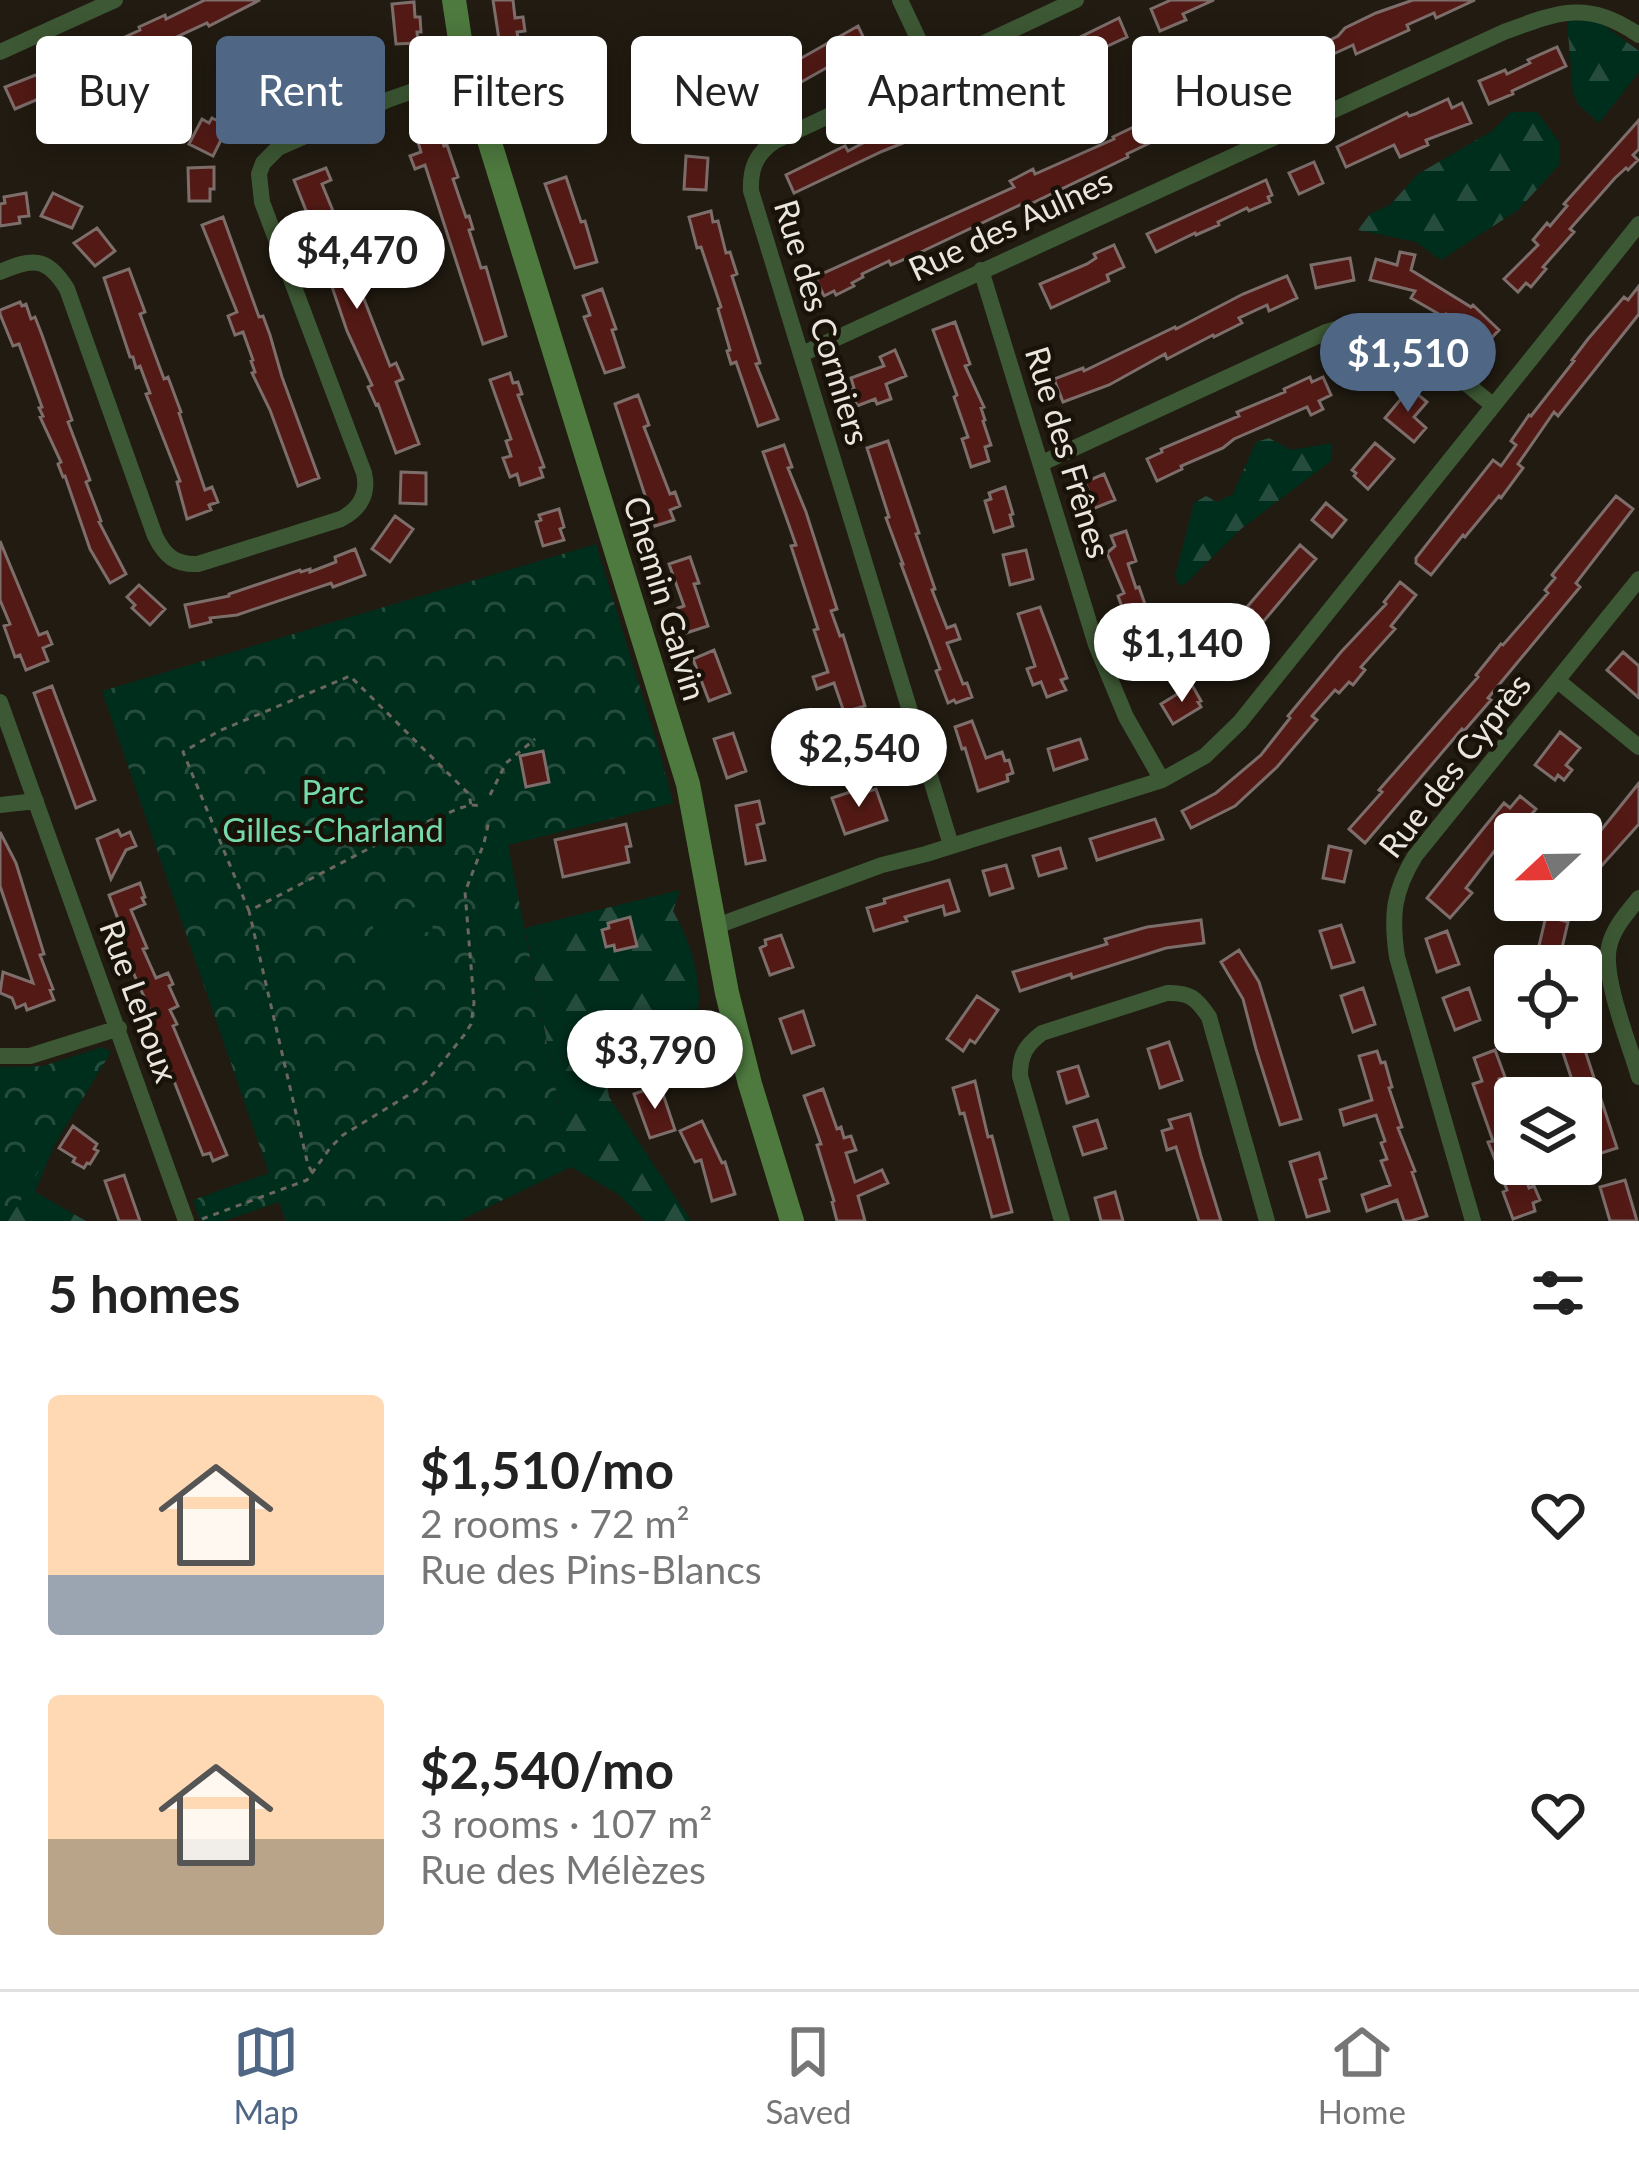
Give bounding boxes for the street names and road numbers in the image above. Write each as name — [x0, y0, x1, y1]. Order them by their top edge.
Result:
street label: Rue des Aulnes — [902, 159, 1118, 289]
street label: Rue des Cormiers — [767, 195, 879, 449]
street label: Rue des Frênes — [1018, 341, 1120, 563]
street label: Chemin Galvin — [616, 491, 716, 705]
street label: Rue des Cyprès — [1370, 665, 1538, 865]
street label: Rue Lehoux — [92, 915, 188, 1088]

